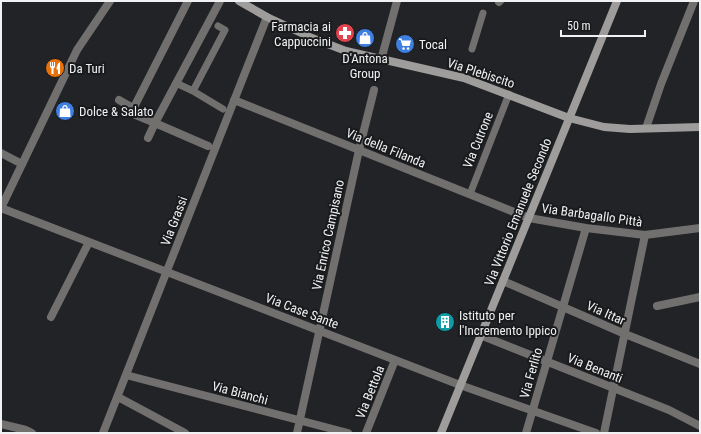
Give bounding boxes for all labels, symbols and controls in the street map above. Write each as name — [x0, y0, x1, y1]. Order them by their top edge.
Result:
scale bar — [561, 12, 645, 38]
place label: Farmacia ai Cappuccini — [271, 19, 331, 49]
text: 50 m — [567, 19, 591, 33]
pharmacy icon: Farmacia ai Cappuccini — [334, 22, 356, 44]
shop icon: D'Antona Group — [354, 27, 376, 49]
supermarket icon: Tocal — [394, 33, 416, 55]
place label: Tocal — [419, 37, 447, 52]
place label: D'Antona Group — [342, 51, 388, 81]
street label: Via Plebiscito — [445, 55, 517, 91]
restaurant icon: Da Turi — [44, 57, 66, 79]
place label: Da Turi — [69, 61, 105, 76]
shop icon: Dolce & Salato — [54, 100, 76, 122]
place label: Dolce & Salato — [79, 104, 154, 119]
street label: Via Cutrone — [460, 109, 496, 171]
street label: Via della Filanda — [344, 125, 428, 171]
street label: Via Vittorio Emanuele Secondo — [481, 136, 555, 288]
street label: Via Enrico Campisano — [309, 178, 347, 292]
street label: Via Grassi — [158, 194, 190, 248]
street label: Via Barbagallo Pittà — [541, 201, 643, 229]
street label: Via Case Sante — [263, 290, 341, 332]
street label: Via Ittar — [584, 298, 628, 328]
place label: Istituto per l'Incremento Ippico — [459, 308, 557, 338]
building icon: Istituto per l'Incremento Ippico — [434, 311, 456, 333]
street label: Via Ferlito — [517, 346, 545, 400]
street label: Via Benanti — [565, 350, 625, 386]
street label: Via Bettola — [353, 363, 387, 421]
street label: Via Bianchi — [210, 378, 270, 408]

